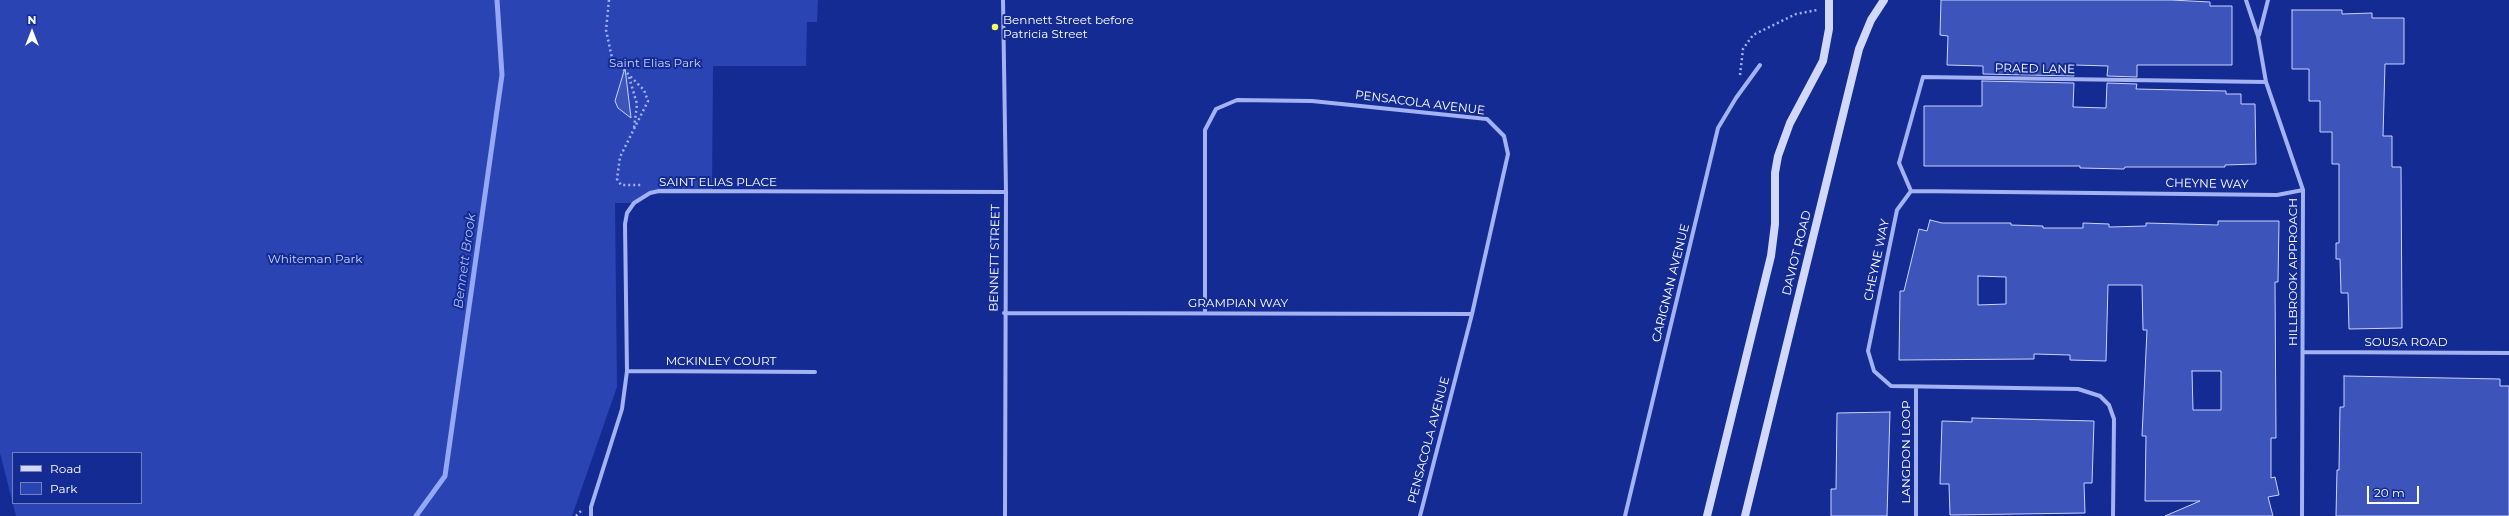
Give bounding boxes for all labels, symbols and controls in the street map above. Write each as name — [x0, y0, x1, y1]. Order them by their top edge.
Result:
north arrow — [12, 12, 52, 52]
text: N — [28, 13, 36, 27]
place label: Bennett Street before Patricia Street — [1003, 13, 1134, 41]
marker: Bennett Street before Patricia Street — [990, 22, 1000, 32]
park label: Saint Elias Park — [609, 56, 701, 70]
street label: PRAED LANE — [1995, 61, 2075, 77]
street label: PENSACOLA AVENUE — [1354, 88, 1486, 118]
street label: SAINT ELIAS PLACE — [659, 175, 777, 189]
street label: CHEYNE WAY — [2165, 176, 2249, 192]
street label: HILLBROOK APPROACH — [2286, 198, 2300, 346]
street label: BENNETT STREET — [987, 204, 1003, 312]
street label: DAVIOT ROAD — [1780, 209, 1814, 297]
water label: Bennett Brook — [451, 212, 479, 310]
street label: CHEYNE WAY — [1861, 218, 1893, 302]
street label: CARIGNAN AVENUE — [1649, 222, 1693, 344]
park label: Whiteman Park — [268, 252, 362, 266]
street label: GRAMPIAN WAY — [1188, 296, 1288, 310]
street label: SOUSA ROAD — [2364, 335, 2448, 349]
street label: MCKINLEY COURT — [666, 354, 776, 368]
street label: PENSACOLA AVENUE — [1405, 375, 1453, 505]
street label: LANGDON LOOP — [1899, 400, 1913, 504]
legend — [12, 452, 142, 504]
text: Road — [50, 461, 81, 476]
scale bar — [2369, 478, 2421, 504]
text: Park — [50, 481, 77, 496]
text: 20 m — [2374, 485, 2405, 500]

